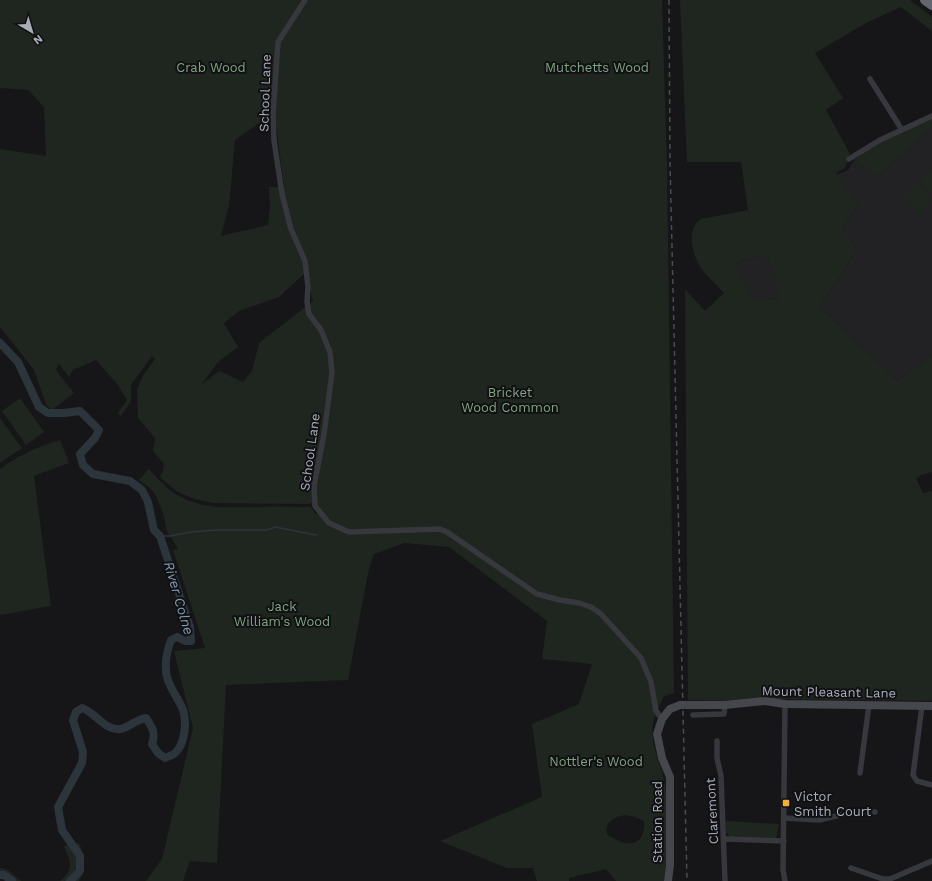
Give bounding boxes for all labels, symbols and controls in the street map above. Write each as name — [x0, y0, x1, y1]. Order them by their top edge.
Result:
north arrow — [12, 12, 52, 52]
text: N — [31, 32, 45, 47]
street label: School Lane — [256, 54, 274, 132]
park label: Crab Wood — [176, 60, 246, 75]
park label: Mutchetts Wood — [545, 60, 649, 75]
park label: Bricket Wood Common — [461, 385, 559, 415]
street label: School Lane — [297, 412, 323, 492]
water label: River Colne — [161, 559, 197, 637]
park label: Jack William's Wood — [234, 599, 330, 629]
street label: Mount Pleasant Lane — [762, 683, 896, 701]
park label: Nottler's Wood — [549, 754, 643, 769]
street label: Claremont — [703, 777, 721, 845]
street label: Station Road — [650, 781, 665, 863]
place label: Victor Smith Court — [794, 789, 872, 819]
marker: Victor Smith Court — [781, 798, 791, 808]

